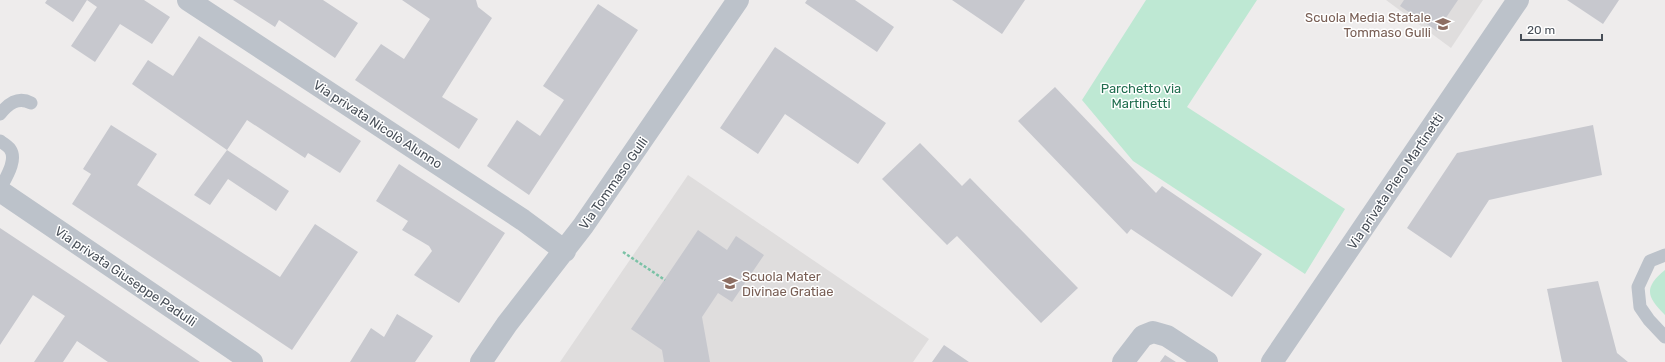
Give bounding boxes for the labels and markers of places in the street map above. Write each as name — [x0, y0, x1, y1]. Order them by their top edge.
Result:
place label: Scuola Media Statale Tommaso Gulli — [1305, 10, 1431, 40]
school or university icon: Scuola Media Statale Tommaso Gulli — [1434, 15, 1452, 33]
place label: Scuola Mater Divinae Gratiae — [742, 269, 833, 299]
school or university icon: Scuola Mater Divinae Gratiae — [721, 274, 739, 292]

